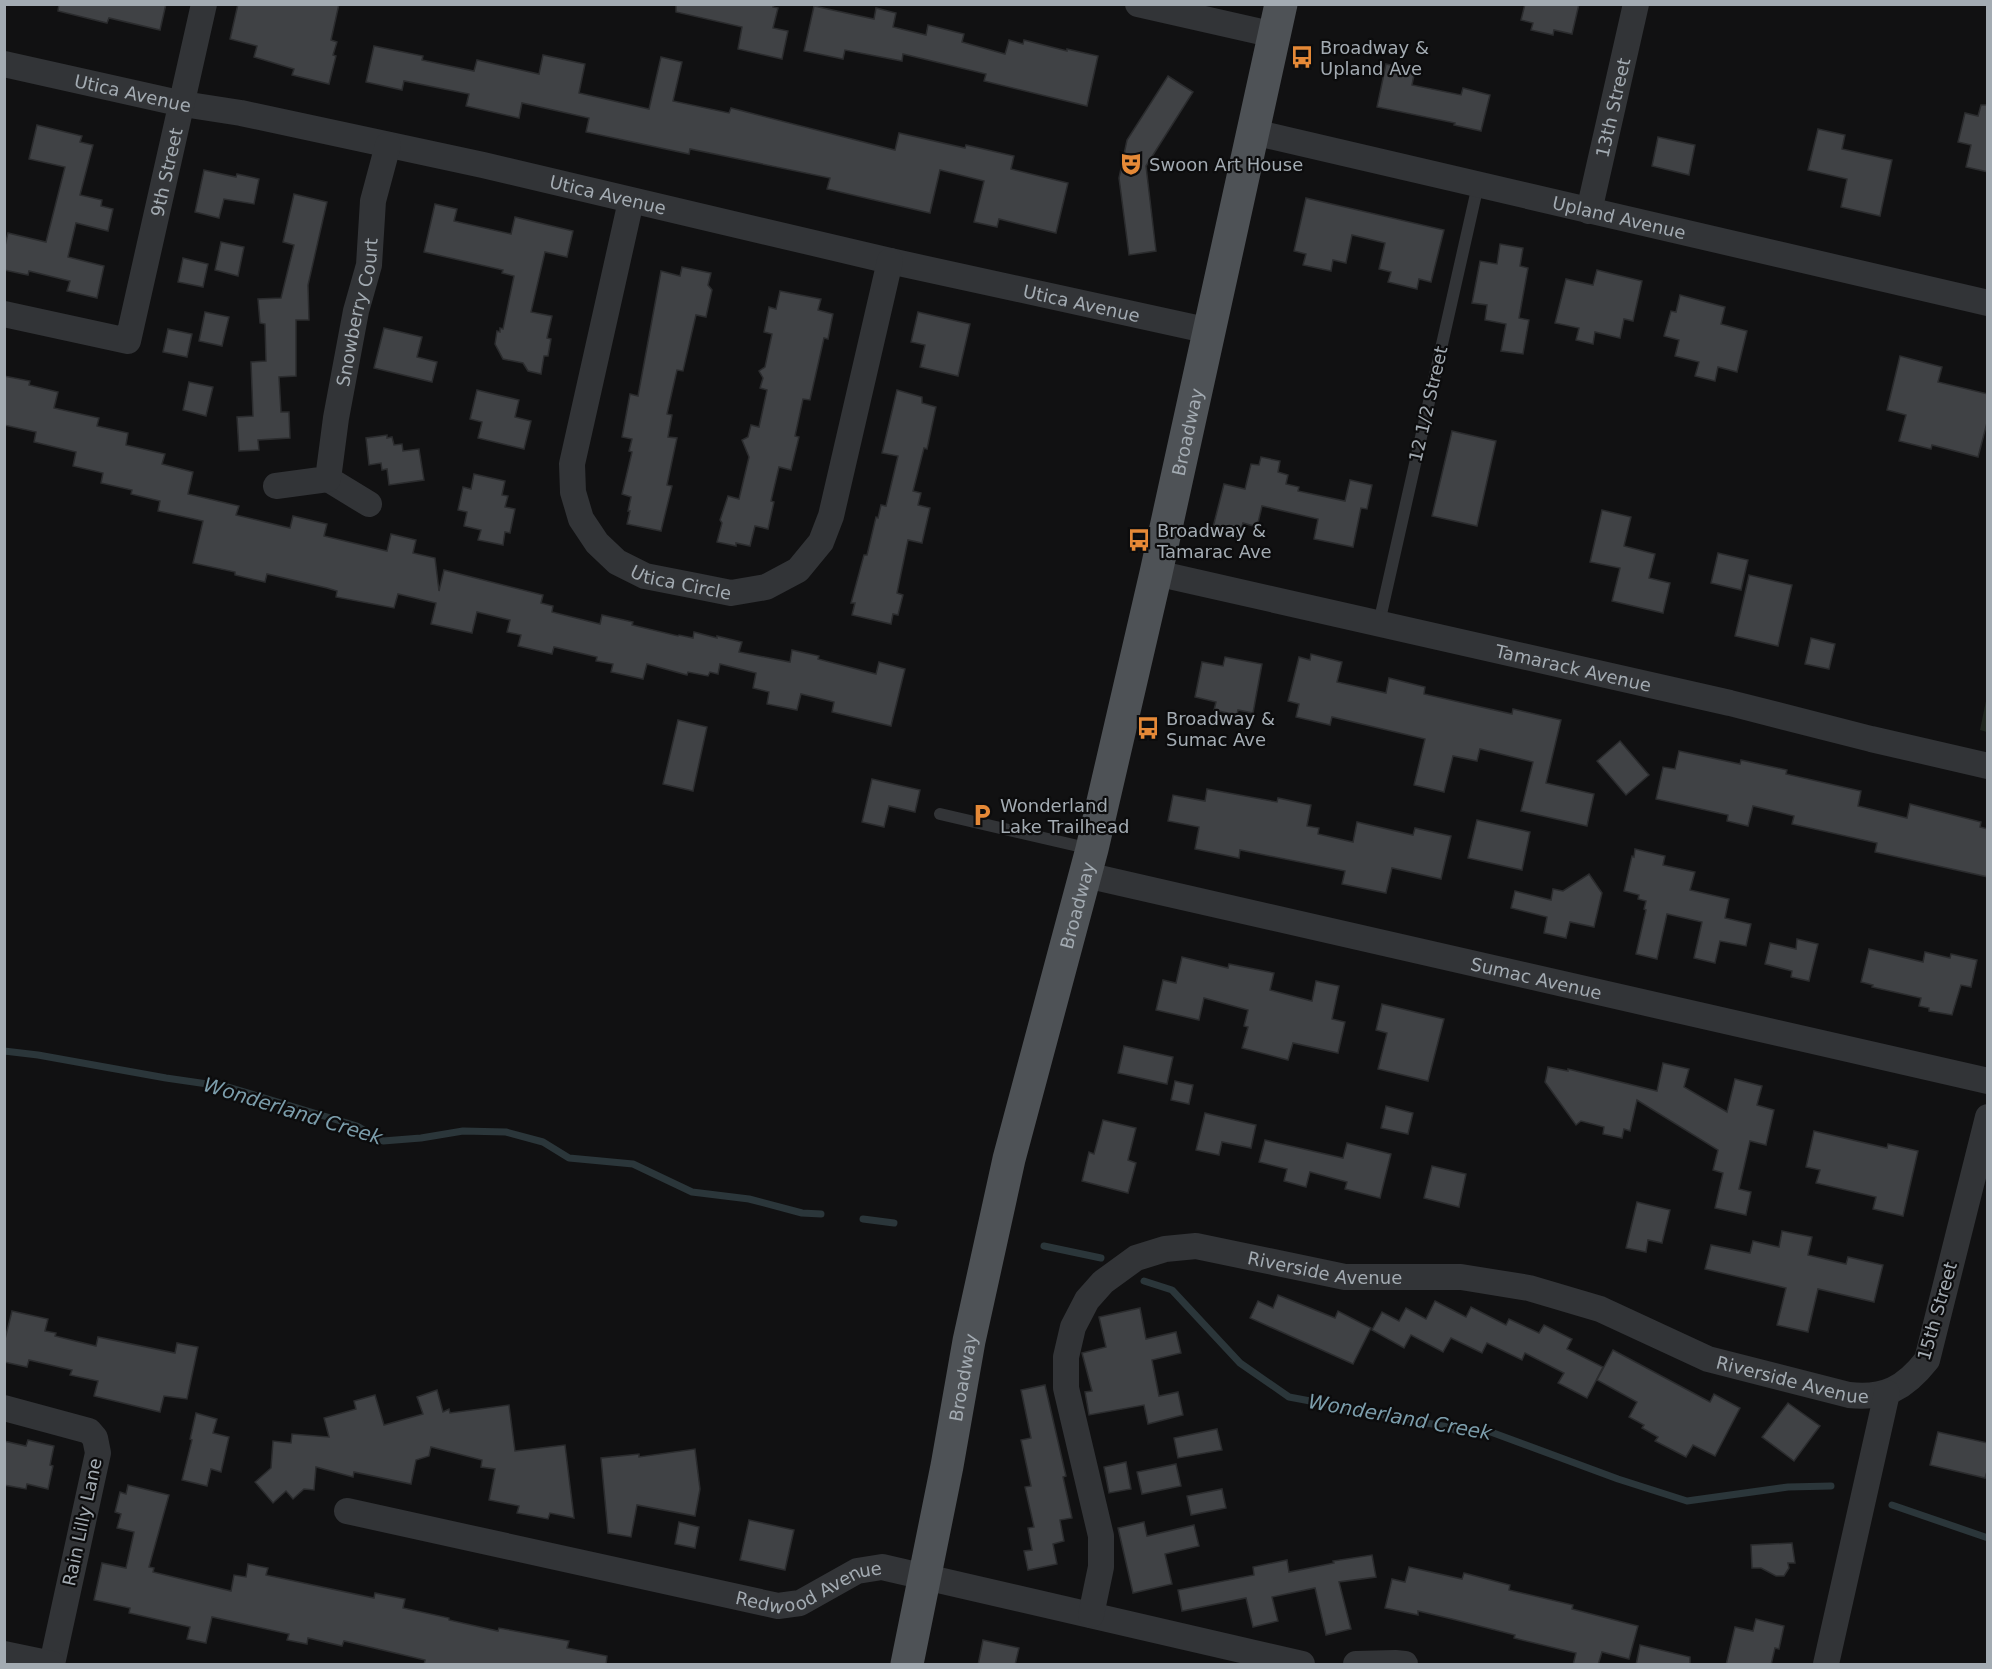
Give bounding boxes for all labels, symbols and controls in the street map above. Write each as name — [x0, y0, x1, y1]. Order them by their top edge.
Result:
place label: Broadway & Upland Ave — [1320, 37, 1429, 79]
bus stop icon: Broadway & Upland Ave — [1289, 44, 1315, 70]
street label: 13th Street — [1591, 56, 1634, 160]
street label: Utica Avenue — [73, 70, 193, 116]
street label: 9th Street — [146, 126, 186, 219]
theatre icon: Swoon Art House — [1118, 151, 1144, 177]
place label: Swoon Art House — [1149, 154, 1303, 175]
street label: Utica Avenue — [548, 171, 668, 218]
street label: Upland Avenue — [1551, 192, 1688, 243]
street label: Snowberry Court — [332, 237, 381, 388]
street label: Utica Avenue — [1021, 280, 1142, 326]
street label: 12 1/2 Street — [1404, 344, 1452, 464]
street label: Broadway — [1167, 386, 1207, 478]
place label: Broadway & Tamarac Ave — [1156, 520, 1272, 562]
bus stop icon: Broadway & Tamarac Ave — [1126, 527, 1152, 553]
street label: Utica Circle — [627, 560, 733, 603]
street label: Tamarack Avenue — [1493, 640, 1653, 695]
place label: Broadway & Sumac Ave — [1166, 708, 1275, 750]
bus stop icon: Broadway & Sumac Ave — [1135, 715, 1161, 741]
place label: Wonderland Lake Trailhead — [1000, 795, 1129, 837]
parking icon: Wonderland Lake Trailhead — [969, 802, 995, 828]
street label: Broadway — [1055, 859, 1099, 951]
street label: Sumac Avenue — [1469, 953, 1604, 1003]
water label: Wonderland Creek — [201, 1072, 387, 1150]
street label: Riverside Avenue — [1246, 1247, 1402, 1288]
street label: 15th Street — [1913, 1259, 1961, 1363]
street label: Broadway — [945, 1331, 981, 1423]
street label: Riverside Avenue — [1714, 1351, 1869, 1406]
water label: Wonderland Creek — [1306, 1389, 1495, 1445]
street label: Rain Lilly Lane — [58, 1456, 106, 1588]
street label: Redwood Avenue — [734, 1557, 883, 1618]

